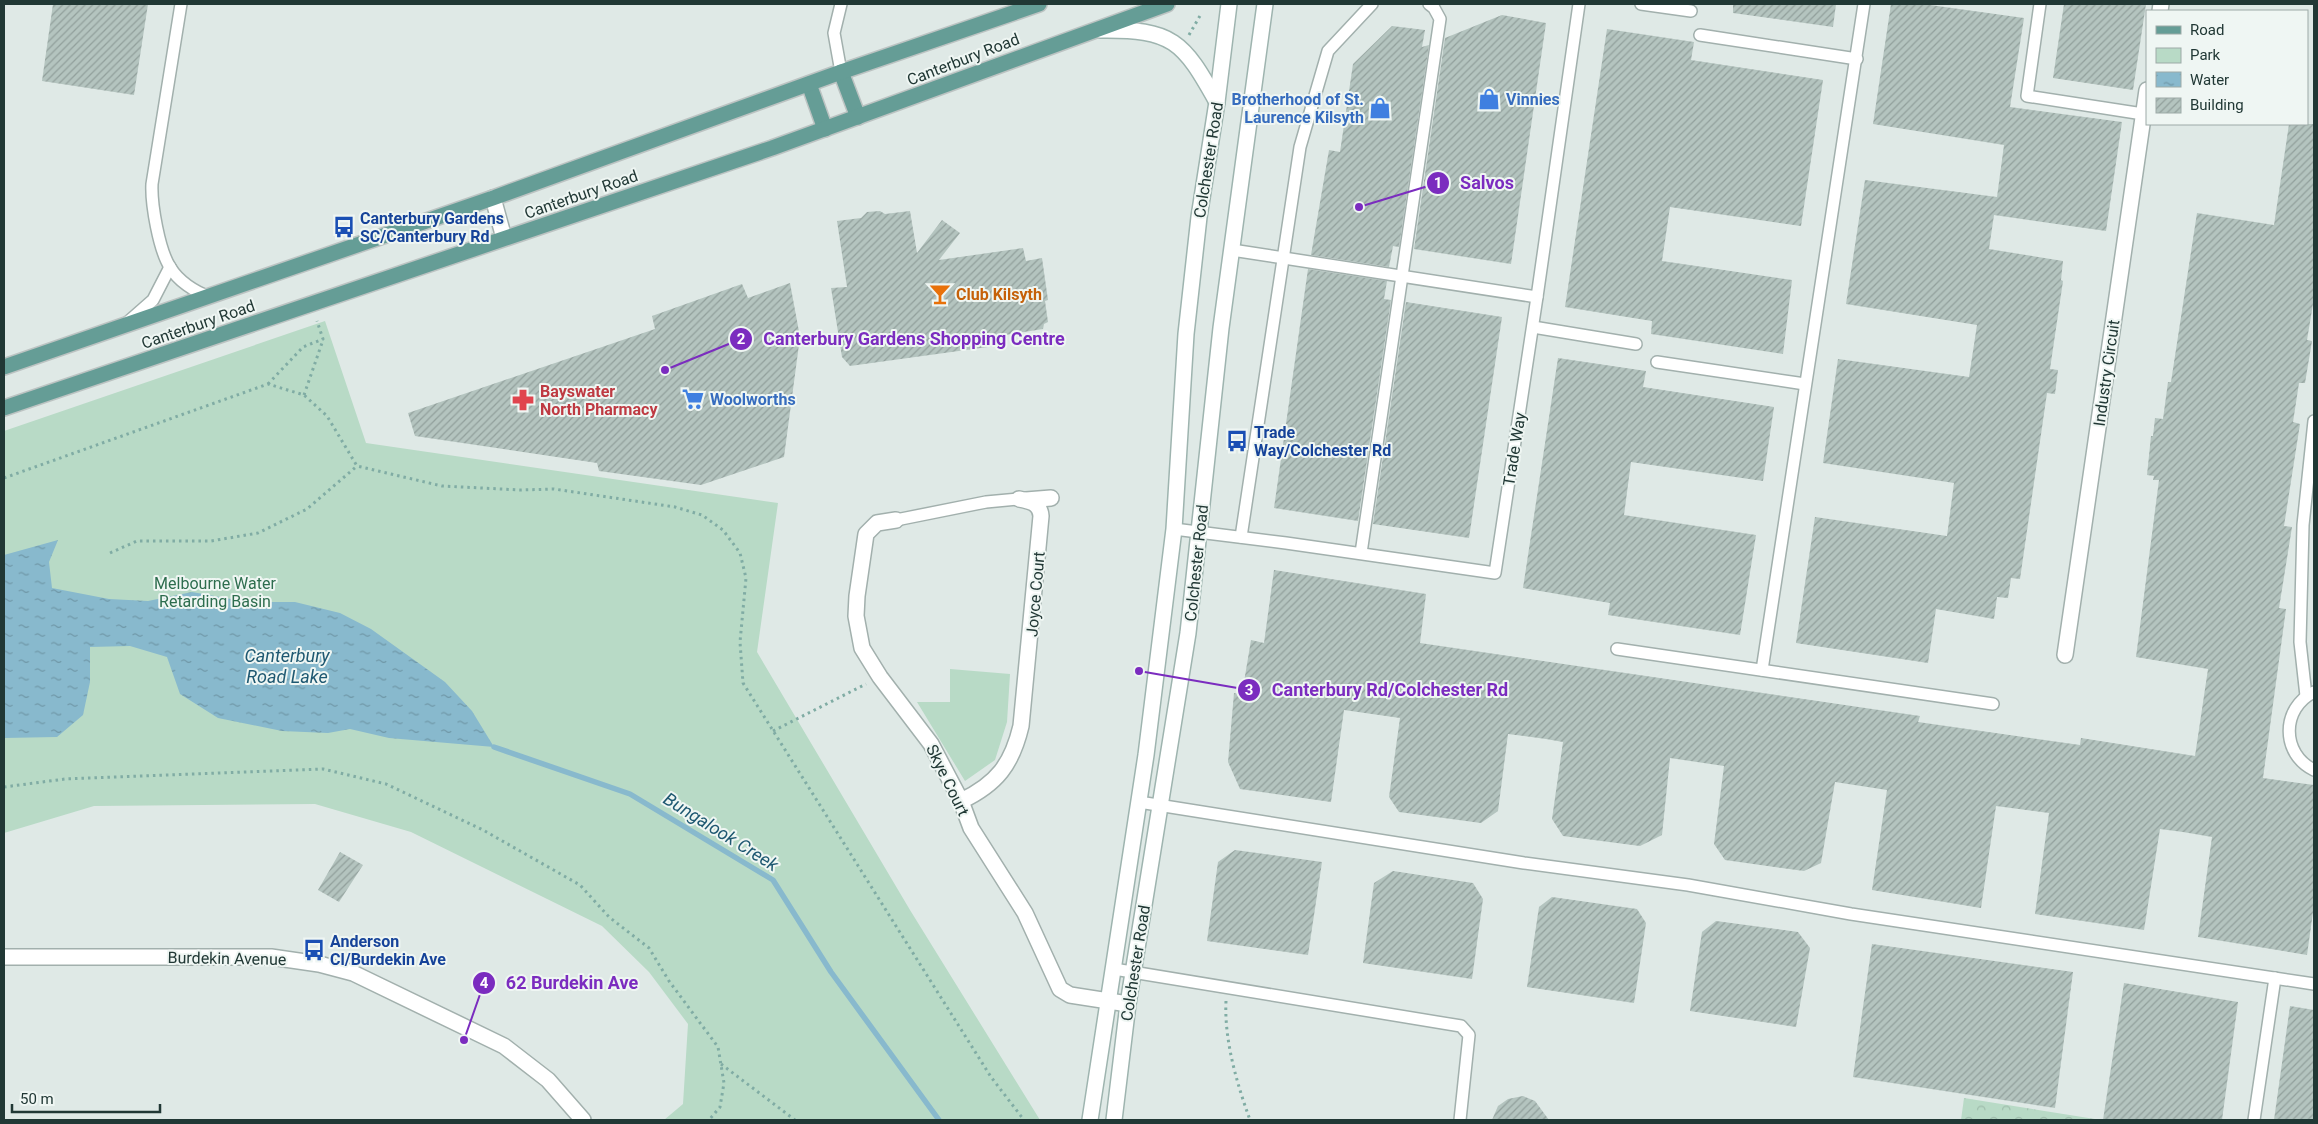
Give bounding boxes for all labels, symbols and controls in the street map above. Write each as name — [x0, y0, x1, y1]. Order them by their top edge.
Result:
legend — [2146, 10, 2308, 125]
text: Road — [2190, 21, 2224, 39]
street label: Canterbury Road — [904, 29, 1022, 90]
text: Park — [2190, 46, 2221, 64]
text: Water — [2190, 71, 2229, 89]
shop icon: Vinnies — [1476, 86, 1502, 112]
place label: Brotherhood of St. Laurence Kilsyth — [1232, 90, 1364, 127]
place label: Vinnies — [1506, 90, 1560, 109]
shop icon: Brotherhood of St. Laurence Kilsyth — [1367, 95, 1393, 121]
text: Building — [2190, 96, 2244, 114]
street label: Colchester Road — [1190, 101, 1227, 219]
street label: Canterbury Road — [522, 166, 640, 223]
callout: Salvos — [1425, 167, 1524, 200]
text: Salvos — [1460, 172, 1514, 193]
text: 1 — [1434, 174, 1442, 192]
place label: Canterbury Gardens SC/Canterbury Rd — [360, 209, 504, 246]
bus stop icon: Canterbury Gardens SC/Canterbury Rd — [331, 214, 357, 240]
bar icon: Club Kilsyth — [927, 281, 953, 307]
place label: Club Kilsyth — [956, 285, 1042, 304]
street label: Canterbury Road — [139, 296, 257, 353]
street label: Industry Circuit — [2090, 319, 2123, 428]
callout: Canterbury Gardens Shopping Centre — [728, 322, 1074, 355]
text: Canterbury Gardens Shopping Centre — [763, 328, 1065, 349]
text: 2 — [737, 330, 746, 348]
place label: Bayswater North Pharmacy — [540, 382, 658, 419]
supermarket icon: Woolworths — [680, 386, 706, 412]
pharmacy icon: Bayswater North Pharmacy — [510, 387, 536, 413]
place label: Woolworths — [710, 390, 796, 409]
street label: Trade Way — [1499, 410, 1530, 487]
place label: Trade Way/Colchester Rd — [1254, 423, 1391, 460]
bus stop icon: Trade Way/Colchester Rd — [1224, 428, 1250, 454]
street label: Colchester Road — [1181, 504, 1212, 622]
street label: Joyce Court — [1022, 551, 1049, 637]
park label: Melbourne Water Retarding Basin — [154, 574, 276, 611]
water label: Canterbury Road Lake — [244, 645, 330, 687]
callout: Canterbury Rd/Colchester Rd — [1237, 673, 1518, 706]
text: Canterbury Rd/Colchester Rd — [1272, 679, 1508, 700]
text: 3 — [1245, 681, 1253, 699]
street label: Skye Court — [922, 741, 973, 819]
water label: Bungalook Creek — [660, 788, 783, 876]
street label: Colchester Road — [1117, 904, 1154, 1022]
place label: Anderson Cl/Burdekin Ave — [330, 932, 446, 969]
bus stop icon: Anderson Cl/Burdekin Ave — [301, 937, 327, 963]
street label: Burdekin Avenue — [167, 948, 286, 969]
callout: 62 Burdekin Ave — [471, 967, 648, 1000]
text: 62 Burdekin Ave — [506, 972, 638, 993]
text: 4 — [480, 974, 489, 992]
scale bar — [12, 1082, 160, 1114]
text: 50 m — [20, 1090, 54, 1108]

